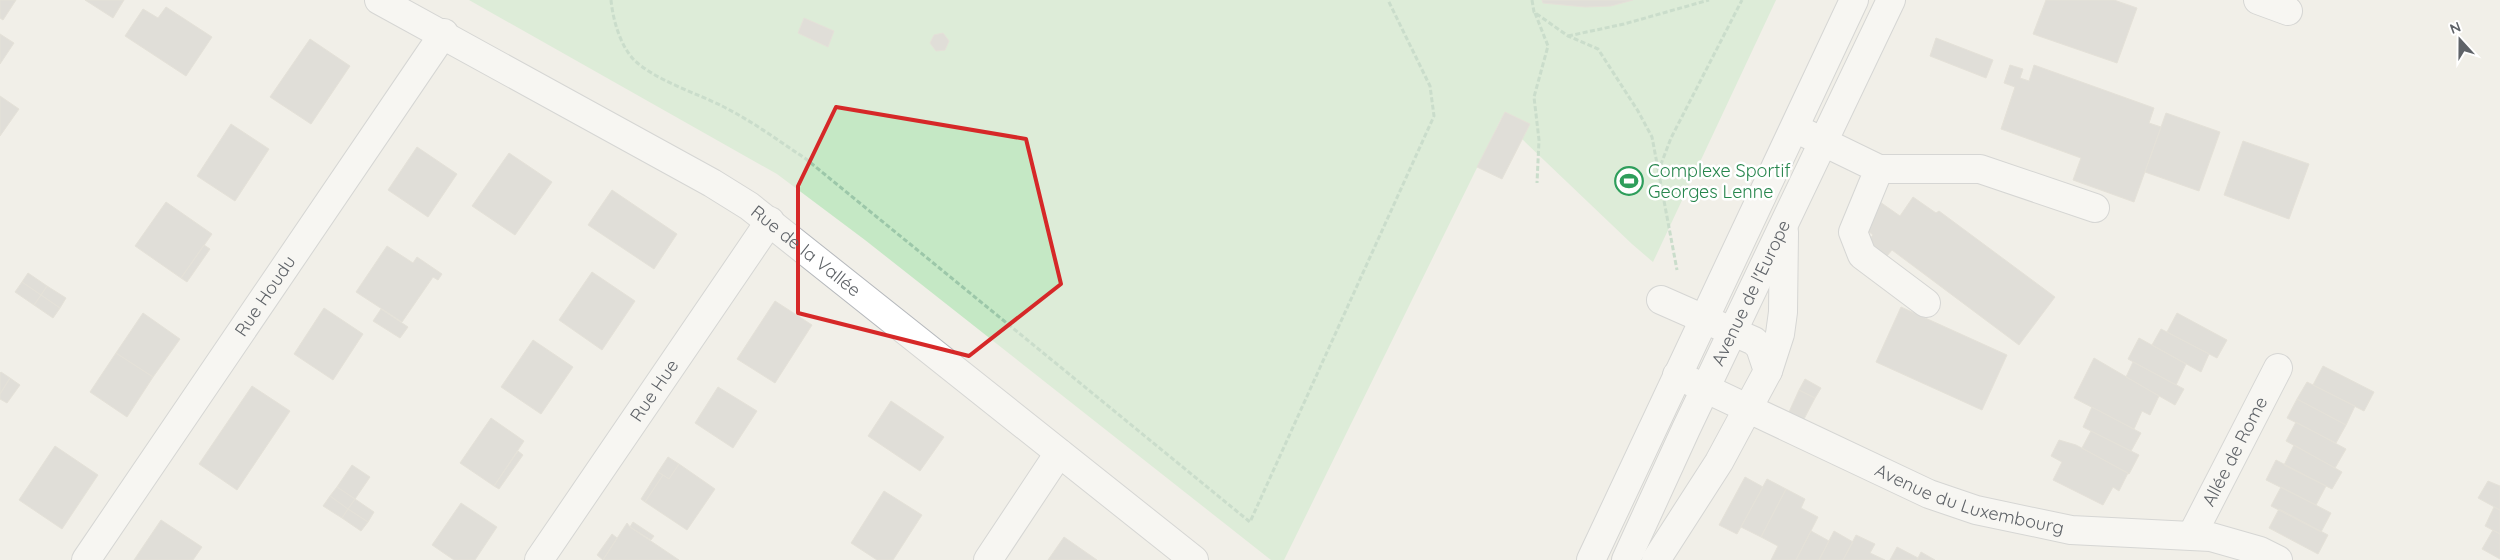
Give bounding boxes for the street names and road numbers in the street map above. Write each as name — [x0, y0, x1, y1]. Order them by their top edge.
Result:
street label: Rue de la Vallée — [746, 200, 866, 302]
street label: Avenue de l'Europe — [1706, 216, 1795, 369]
street label: Rue Houdu — [229, 251, 300, 341]
street label: Rue Hue — [625, 355, 683, 426]
street label: Allée de Rome — [2197, 392, 2272, 510]
street label: Avenue du Luxembourg — [1871, 458, 2066, 539]

